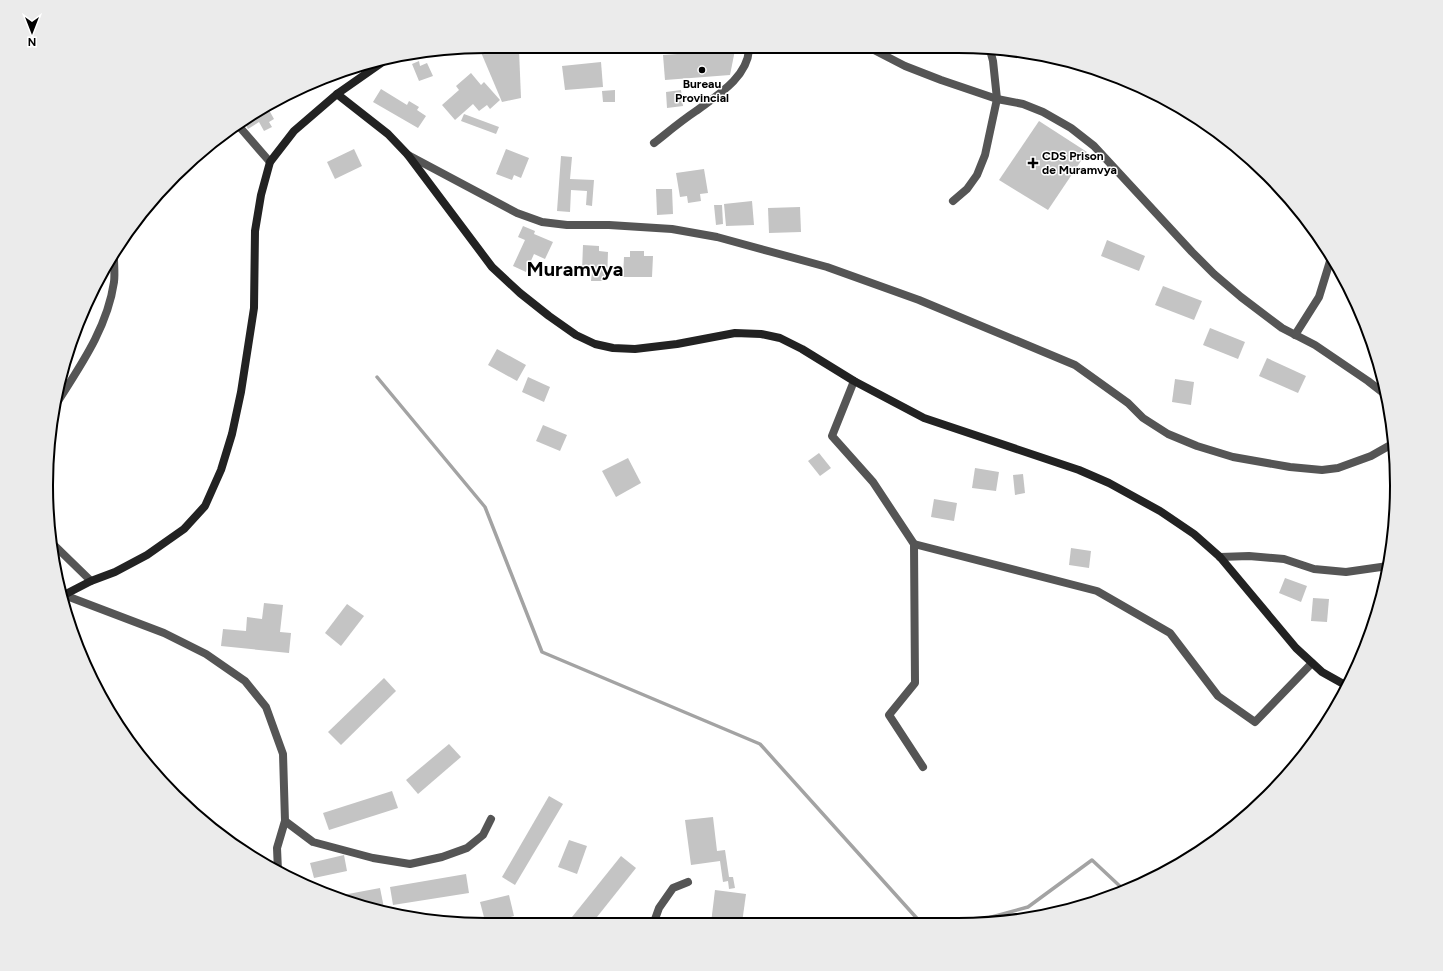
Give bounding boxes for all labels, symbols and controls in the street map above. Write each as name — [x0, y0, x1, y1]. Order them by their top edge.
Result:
north arrow — [12, 12, 52, 52]
text: N — [28, 35, 36, 48]
marker: Bureau Provincial — [697, 65, 707, 75]
place label: Bureau Provincial — [675, 77, 729, 105]
place label: CDS Prison de Muramvya — [1042, 149, 1117, 177]
marker: CDS Prison de Muramvya — [1027, 157, 1039, 169]
district label: Muramvya — [527, 257, 623, 281]

